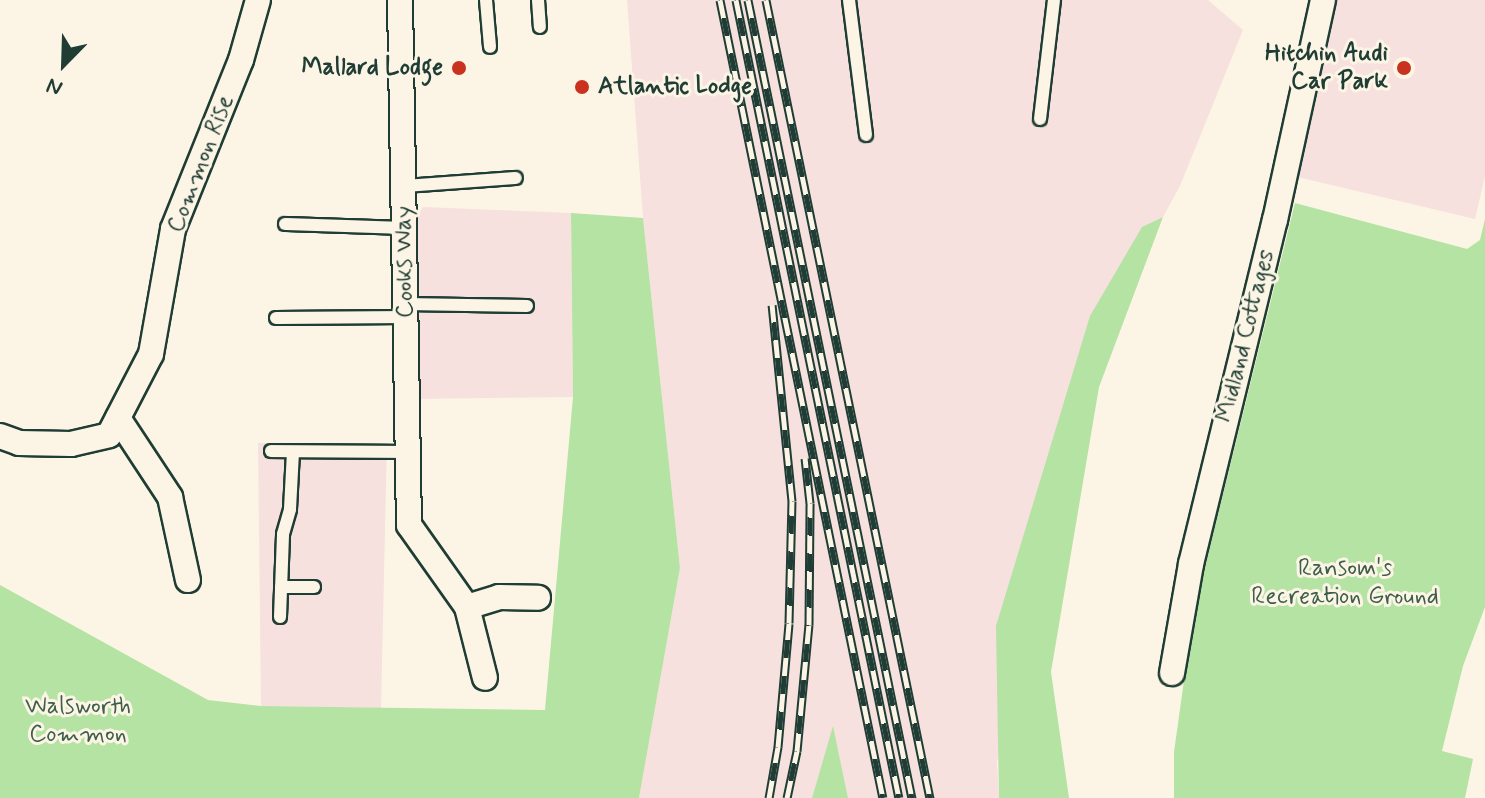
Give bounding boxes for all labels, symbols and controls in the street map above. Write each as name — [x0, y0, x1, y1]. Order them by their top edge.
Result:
north arrow — [24, 24, 104, 104]
place label: Hitchin Audi Car Park — [1270, 40, 1388, 96]
place label: Mallard Lodge — [299, 54, 443, 82]
marker: Mallard Lodge — [450, 59, 468, 77]
marker: Hitchin Audi Car Park — [1395, 59, 1413, 77]
text: N — [42, 70, 67, 102]
place label: Atlantic Lodge — [598, 73, 756, 101]
marker: Atlantic Lodge — [573, 78, 591, 96]
street label: Common Rise — [162, 91, 240, 237]
street label: Cooks Way — [390, 206, 420, 318]
street label: Midland Cottages — [1210, 245, 1282, 427]
park label: Ransom's Recreation Ground — [1251, 555, 1439, 611]
park label: Walsworth Common — [25, 693, 131, 749]

